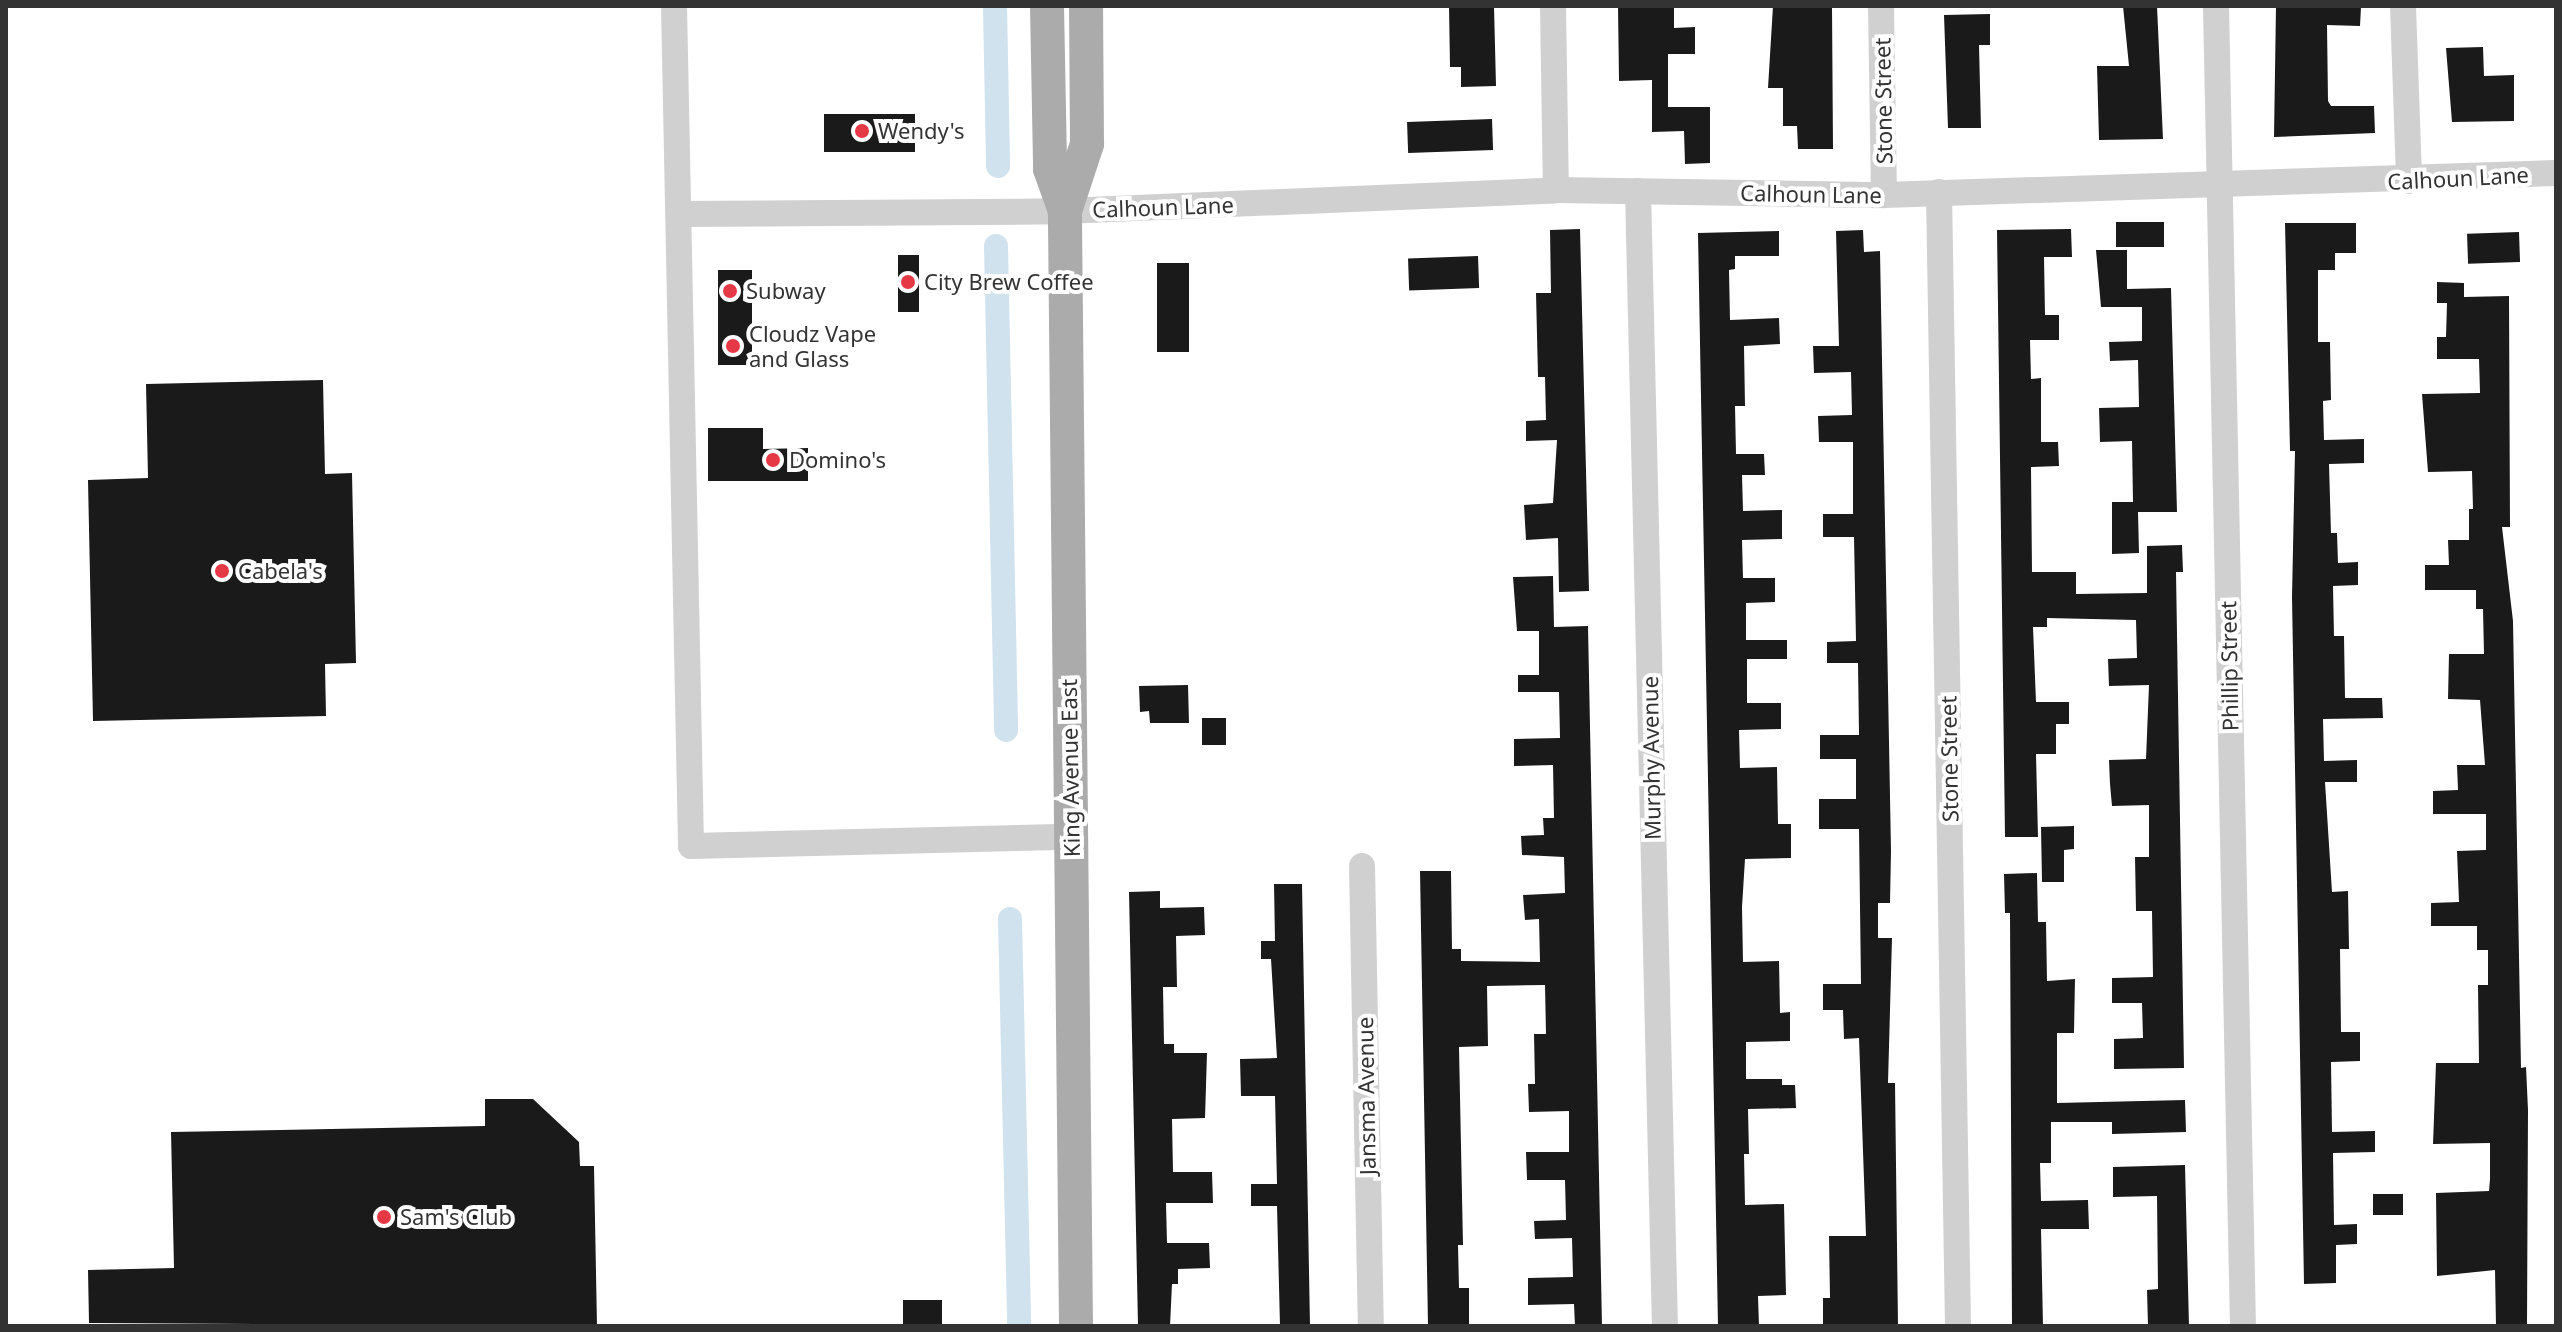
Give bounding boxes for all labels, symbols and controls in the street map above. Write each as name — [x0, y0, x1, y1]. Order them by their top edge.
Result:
street label: Stone Street — [1869, 38, 1897, 164]
place label: Wendy's — [878, 118, 964, 144]
marker: Wendy's — [853, 122, 871, 140]
street label: Calhoun Lane — [2387, 161, 2529, 195]
street label: Calhoun Lane — [1740, 180, 1882, 208]
street label: Calhoun Lane — [1092, 191, 1234, 223]
place label: City Brew Coffee — [924, 269, 1094, 295]
marker: City Brew Coffee — [899, 273, 917, 291]
place label: Subway — [746, 278, 826, 304]
marker: Subway — [721, 282, 739, 300]
place label: Cloudz Vape and Glass — [749, 320, 876, 372]
marker: Cloudz Vape and Glass — [724, 337, 742, 355]
place label: Domino's — [789, 447, 886, 473]
marker: Domino's — [764, 451, 782, 469]
place label: Cabela's — [238, 558, 323, 584]
marker: Cabela's — [213, 562, 231, 580]
street label: Phillip Street — [2215, 601, 2243, 731]
street label: Murphy Avenue — [1636, 676, 1666, 840]
street label: King Avenue East — [1055, 679, 1085, 857]
street label: Stone Street — [1935, 696, 1963, 822]
street label: Jansma Avenue — [1351, 1017, 1381, 1175]
place label: Sam's Club — [400, 1204, 512, 1230]
marker: Sam's Club — [375, 1208, 393, 1226]

